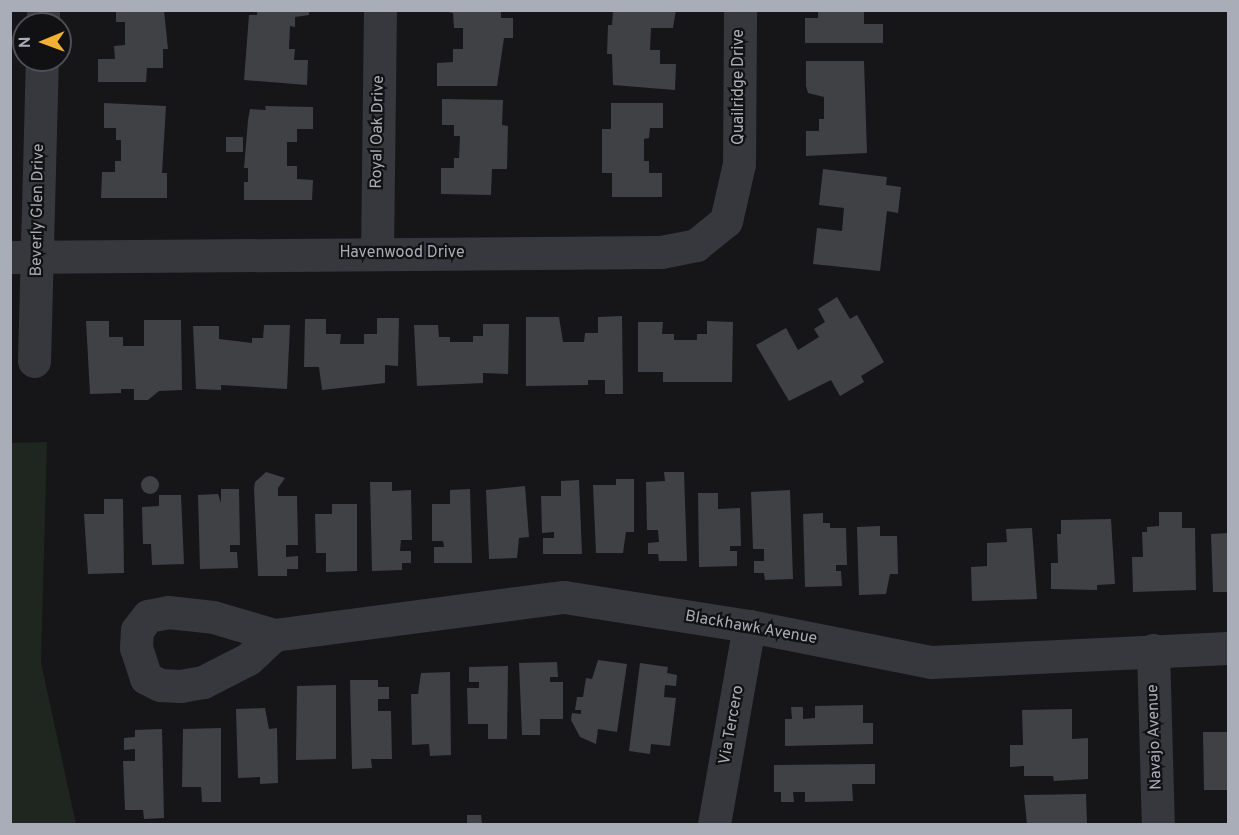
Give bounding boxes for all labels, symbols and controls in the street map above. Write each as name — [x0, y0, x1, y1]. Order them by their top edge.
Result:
north arrow — [12, 12, 72, 72]
street label: Quailridge Drive — [729, 29, 749, 145]
text: N — [16, 36, 36, 48]
street label: Royal Oak Drive — [367, 75, 389, 189]
street label: Beverly Glen Drive — [27, 143, 49, 277]
street label: Havenwood Drive — [339, 243, 465, 263]
street label: Blackhawk Avenue — [683, 607, 819, 649]
street label: Via Tercero — [716, 684, 748, 766]
street label: Navajo Avenue — [1144, 684, 1166, 790]

